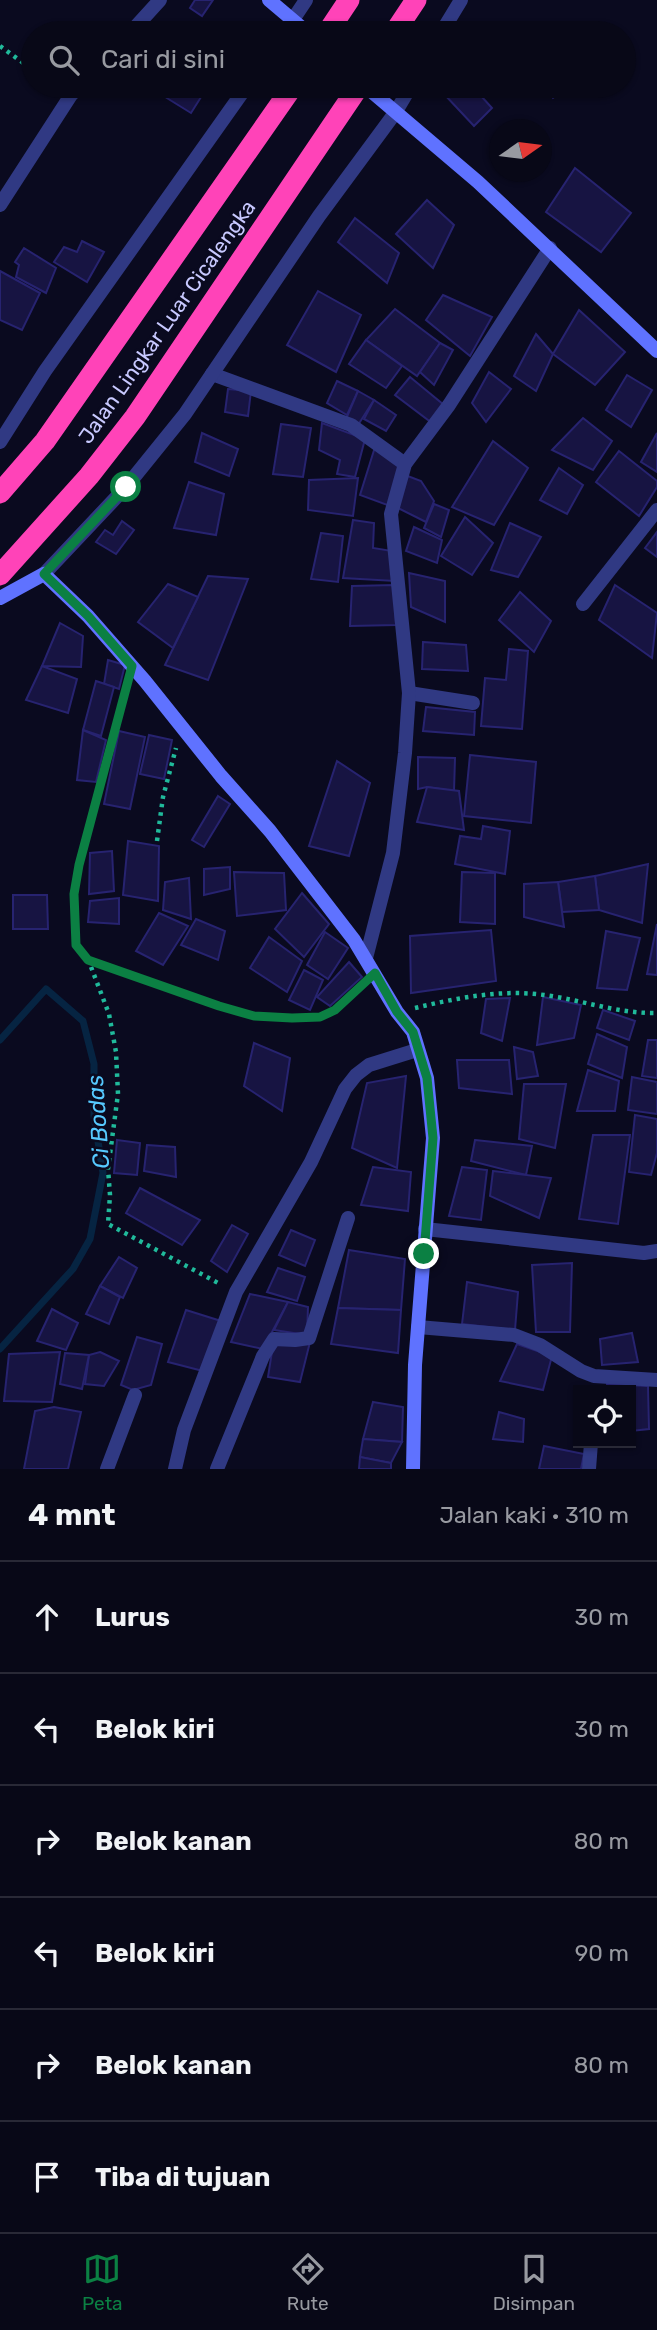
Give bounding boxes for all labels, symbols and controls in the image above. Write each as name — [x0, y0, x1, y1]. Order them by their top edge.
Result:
search box — [21, 21, 636, 98]
icon: search — [45, 41, 83, 79]
text: Cari di sini — [101, 44, 225, 75]
north arrow — [489, 119, 552, 182]
street label: Jalan Lingkar Luar Cicalengka — [73, 195, 260, 448]
route start — [110, 471, 141, 502]
water label: Ci Bodas — [81, 1074, 115, 1170]
route end — [408, 1238, 439, 1269]
map controls — [573, 1385, 636, 1448]
button: locate — [573, 1385, 636, 1448]
text: 4 mnt — [28, 1497, 116, 1533]
text: Jalan kaki · 310 m — [439, 1501, 629, 1529]
icon: ahead — [28, 1598, 66, 1636]
text: Lurus — [95, 1602, 170, 1633]
text: 30 m — [574, 1603, 629, 1631]
icon: left — [28, 1710, 66, 1748]
text: Belok kiri — [95, 1714, 215, 1745]
text: 30 m — [574, 1715, 629, 1743]
icon: right — [28, 1822, 66, 1860]
text: Belok kanan — [95, 1826, 252, 1857]
text: 80 m — [574, 1827, 629, 1855]
icon: left — [28, 1934, 66, 1972]
text: Belok kiri — [95, 1938, 215, 1969]
text: 90 m — [575, 1939, 629, 1967]
icon: right — [28, 2046, 66, 2084]
text: Belok kanan — [95, 2050, 252, 2081]
text: 80 m — [574, 2051, 629, 2079]
icon: arrive — [28, 2158, 66, 2196]
text: Tiba di tujuan — [95, 2162, 270, 2193]
tab: Peta — [82, 2250, 123, 2315]
tab: Rute — [287, 2250, 329, 2315]
tab: Disimpan — [493, 2250, 575, 2315]

